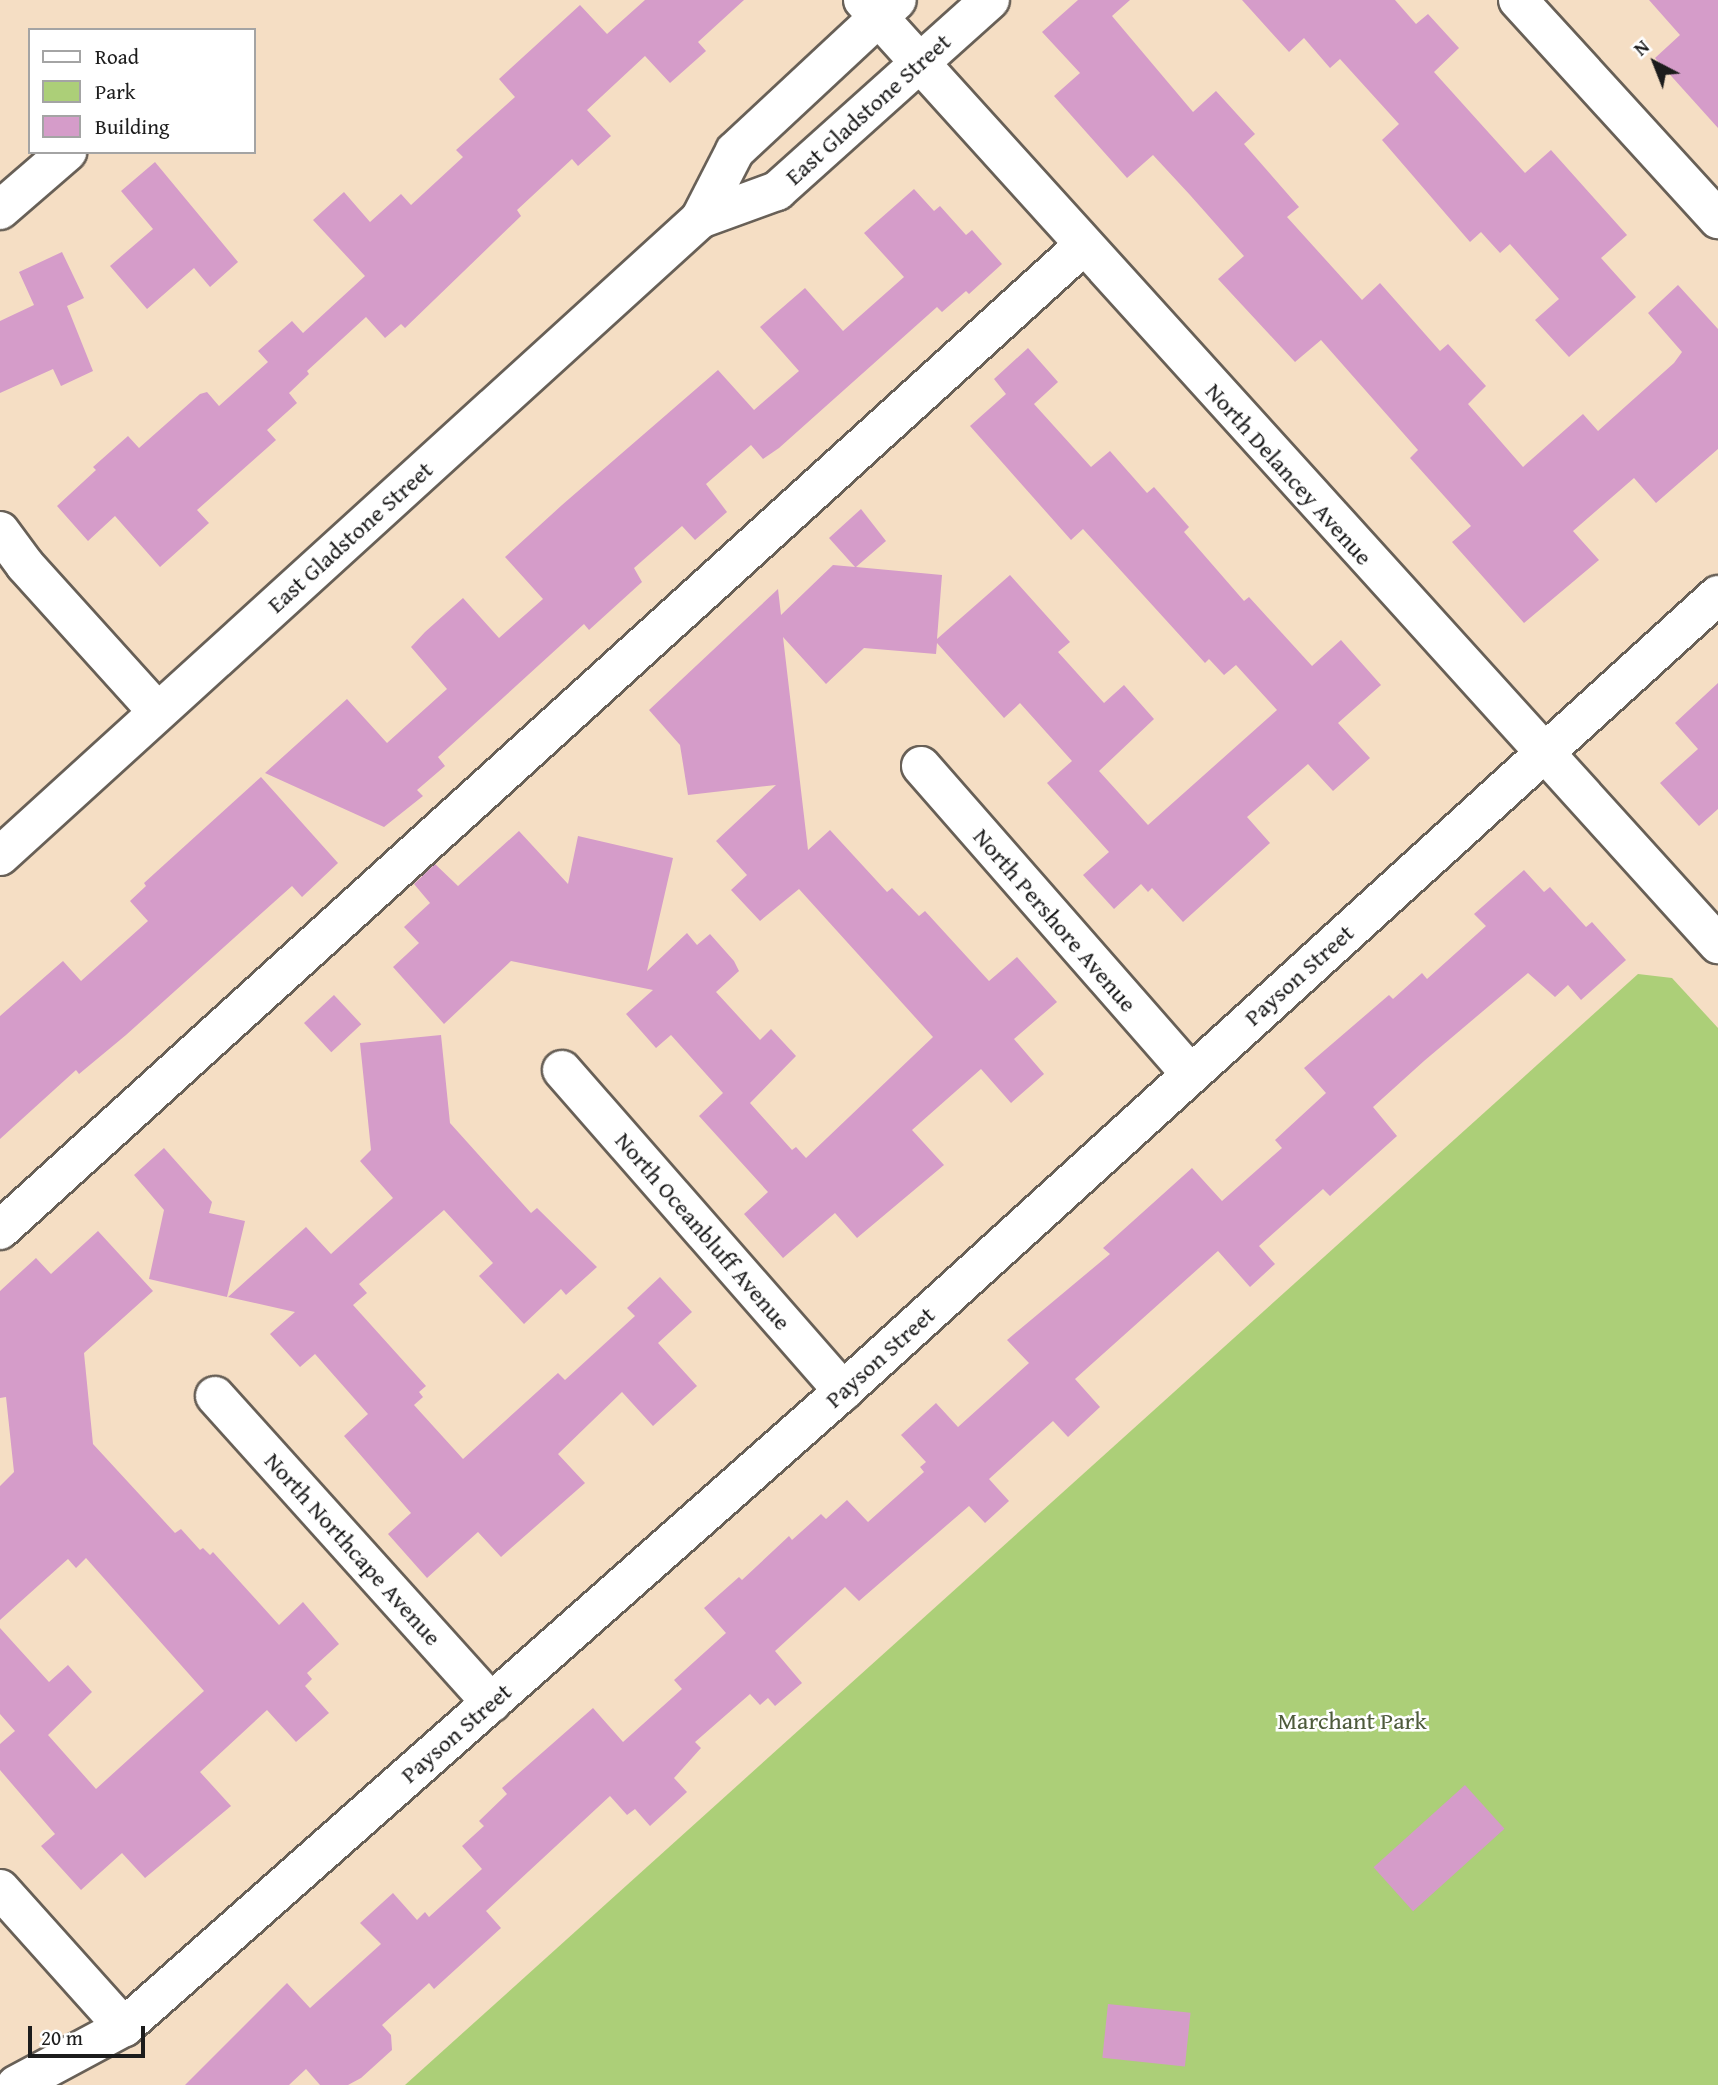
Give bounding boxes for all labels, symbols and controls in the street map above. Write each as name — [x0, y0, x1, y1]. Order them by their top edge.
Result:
street label: East Gladstone Street — [779, 27, 957, 191]
legend — [28, 28, 256, 154]
north arrow — [1620, 28, 1690, 98]
text: N — [1627, 33, 1655, 62]
text: Road — [95, 41, 139, 72]
text: Park — [95, 76, 136, 107]
text: Building — [95, 111, 169, 142]
street label: North Delancey Avenue — [1200, 377, 1378, 571]
street label: East Gladstone Street — [261, 455, 439, 619]
street label: North Pershore Avenue — [967, 822, 1143, 1018]
street label: Payson Street — [1238, 918, 1360, 1032]
street label: North Oceanbluff Avenue — [609, 1126, 797, 1336]
street label: Payson Street — [819, 1300, 941, 1414]
street label: North Northcape Avenue — [259, 1446, 447, 1652]
street label: Payson Street — [395, 1677, 517, 1789]
park label: Marchant Park — [1277, 1707, 1427, 1735]
scale bar — [32, 2011, 149, 2056]
text: 20 m — [41, 2022, 83, 2053]

